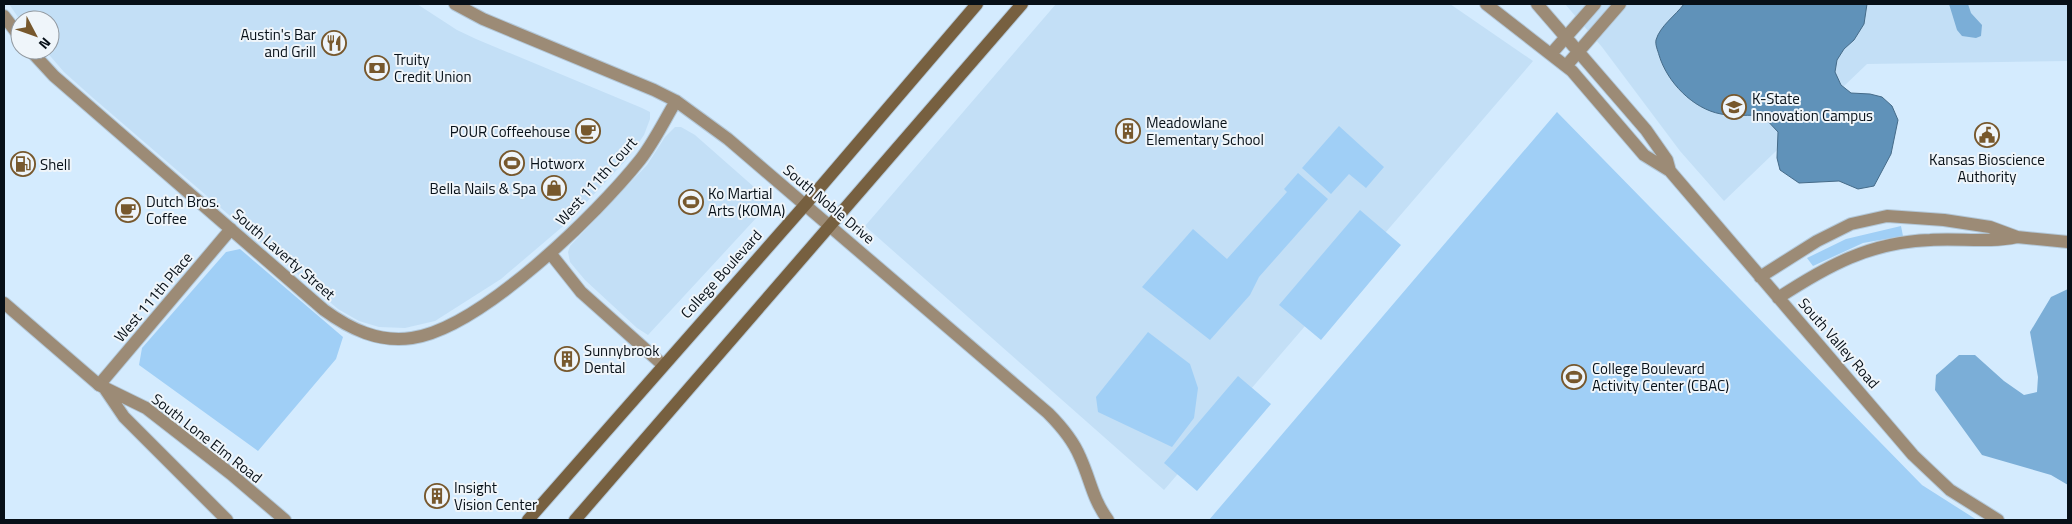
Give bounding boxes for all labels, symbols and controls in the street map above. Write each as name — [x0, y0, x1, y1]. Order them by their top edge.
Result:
north arrow — [10, 10, 60, 60]
place label: Austin's Bar and Grill — [240, 23, 316, 63]
restaurant icon: Austin's Bar and Grill — [321, 30, 347, 56]
text: N — [34, 33, 56, 54]
place label: Truity Credit Union — [394, 48, 471, 88]
bank icon: Truity Credit Union — [364, 55, 390, 81]
place label: K-State Innovation Campus — [1752, 87, 1873, 127]
school or university icon: K-State Innovation Campus — [1721, 94, 1747, 120]
place label: Meadowlane Elementary School — [1146, 111, 1264, 151]
cafe icon: POUR Coffeehouse — [575, 118, 601, 144]
building icon: Meadowlane Elementary School — [1115, 118, 1141, 144]
place label: POUR Coffeehouse — [450, 120, 570, 143]
public building icon: Kansas Bioscience Authority — [1974, 122, 2000, 148]
street label: West 111th Court — [550, 131, 643, 230]
place label: Kansas Bioscience Authority — [1929, 148, 2045, 188]
sports icon: Hotworx — [499, 150, 525, 176]
fuel station icon: Shell — [10, 151, 36, 177]
place label: Hotworx — [530, 152, 585, 175]
place label: Shell — [40, 153, 71, 176]
street label: South Noble Drive — [778, 159, 880, 249]
shop icon: Bella Nails & Spa — [541, 175, 567, 201]
place label: Bella Nails & Spa — [430, 177, 536, 200]
place label: Ko Martial Arts (KOMA) — [708, 182, 785, 222]
sports icon: Ko Martial Arts (KOMA) — [678, 189, 704, 215]
place label: Dutch Bros. Coffee — [146, 190, 219, 230]
cafe icon: Dutch Bros. Coffee — [115, 197, 141, 223]
street label: South Laverty Street — [228, 203, 341, 306]
street label: College Boulevard — [675, 224, 767, 324]
street label: West 111th Place — [108, 247, 198, 347]
street label: South Valley Road — [1793, 292, 1885, 394]
place label: Sunnybrook Dental — [584, 339, 659, 379]
building icon: Sunnybrook Dental — [554, 346, 580, 372]
place label: College Boulevard Activity Center (CBAC) — [1592, 357, 1729, 397]
sports icon: College Boulevard Activity Center (CBAC) — [1561, 364, 1587, 390]
street label: South Lone Elm Road — [147, 387, 267, 489]
place label: Insight Vision Center — [454, 476, 537, 516]
building icon: Insight Vision Center — [424, 483, 450, 509]

